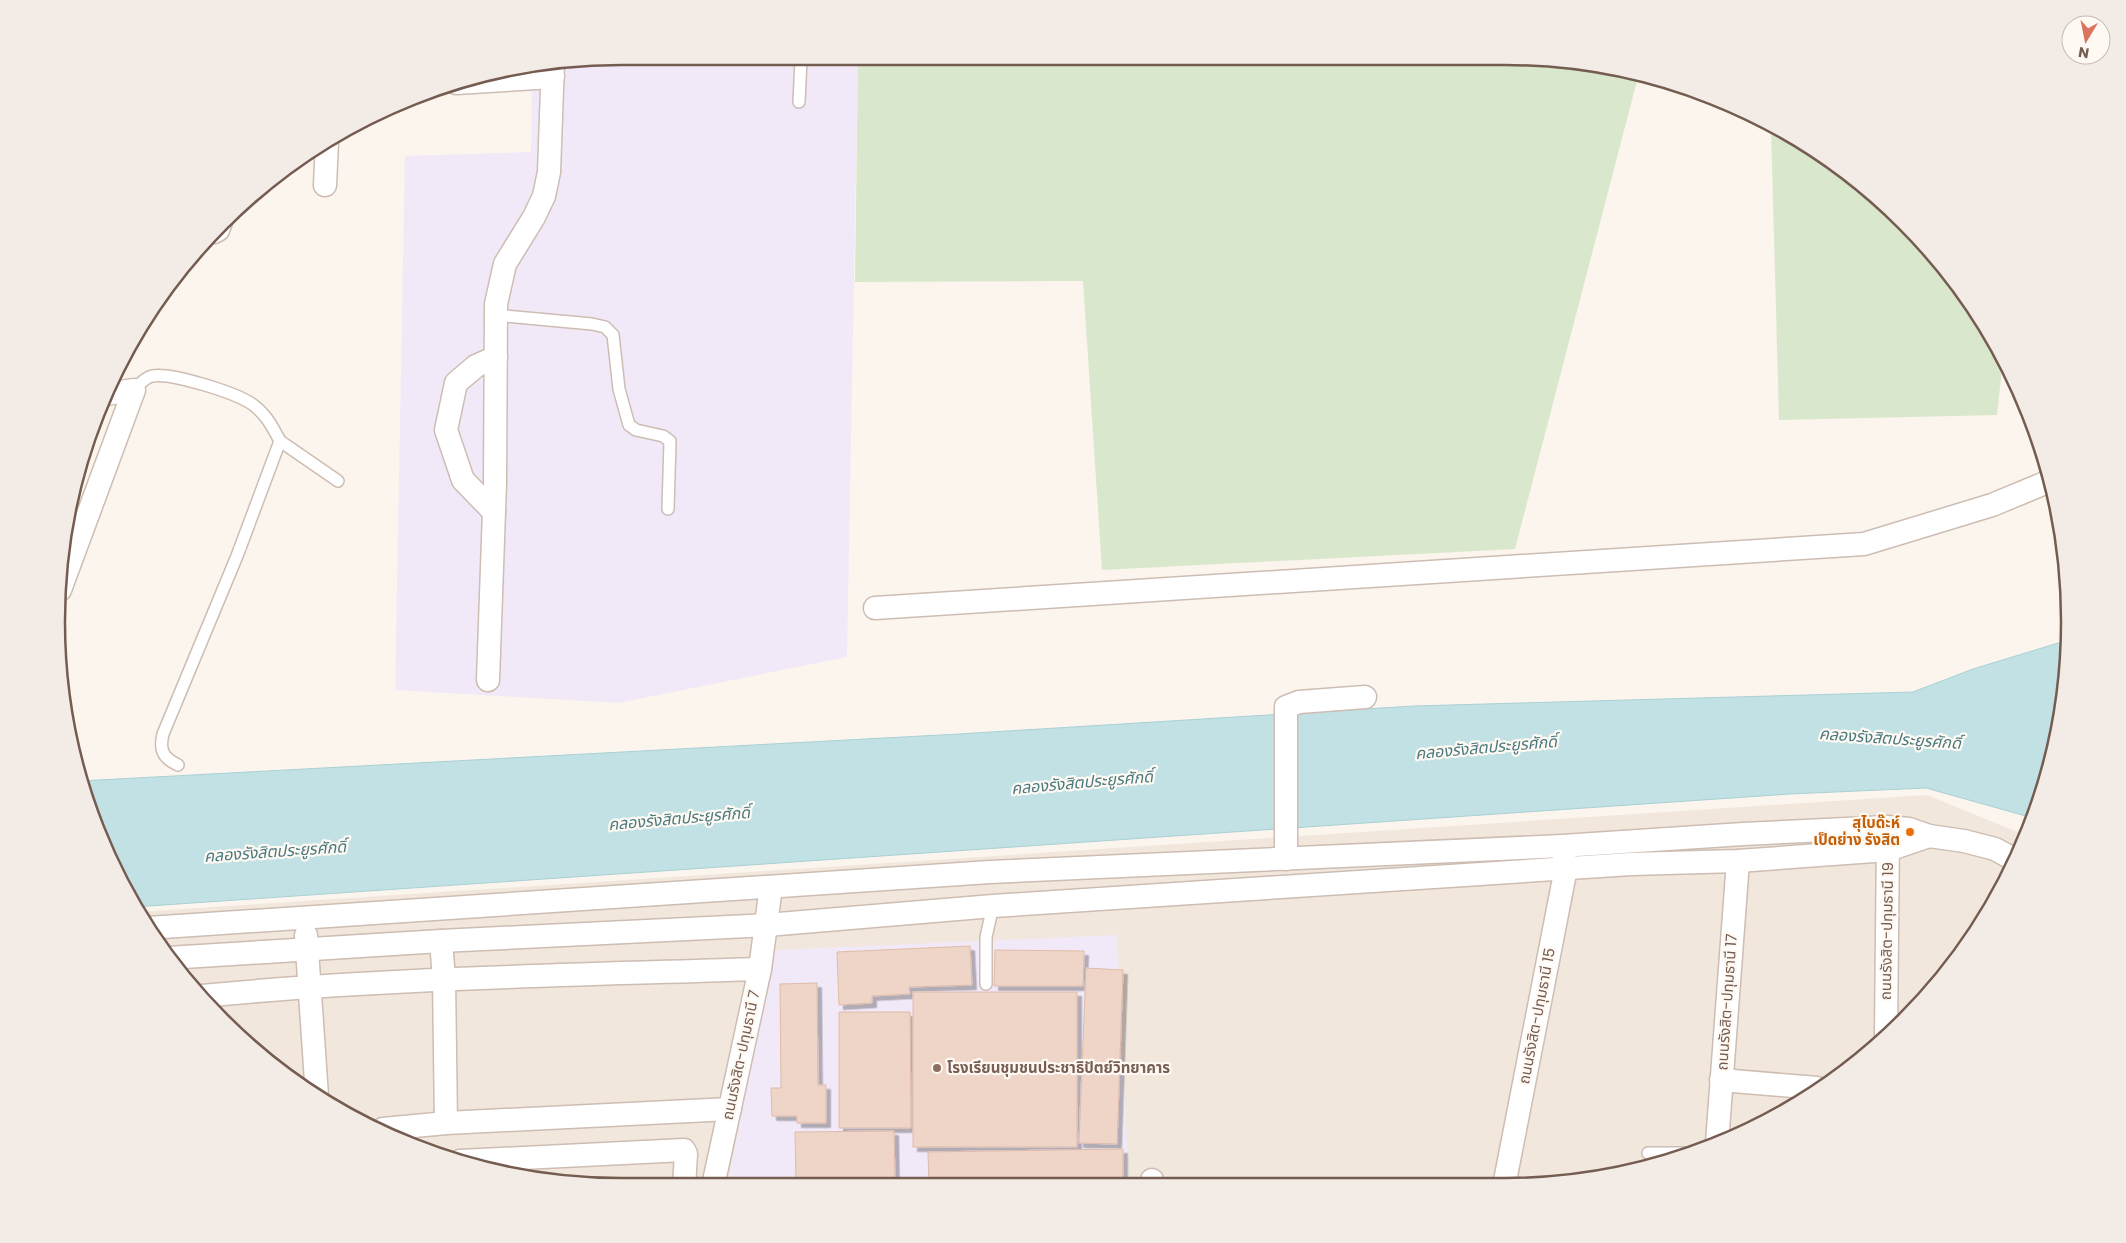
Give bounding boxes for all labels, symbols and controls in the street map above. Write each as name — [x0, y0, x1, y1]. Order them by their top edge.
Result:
north arrow — [2061, 15, 2111, 65]
text: N — [2077, 42, 2091, 64]
water label: คลองรังสิตประยูรศักดิ์ — [1818, 722, 1966, 755]
water label: คลองรังสิตประยูรศักดิ์ — [1414, 729, 1562, 765]
water label: คลองรังสิตประยูรศักดิ์ — [1010, 764, 1158, 800]
water label: คลองรังสิตประยูรศักดิ์ — [607, 800, 755, 836]
place label: สุไบด๊ะห์ เป็ดย่าง รังสิต — [1813, 812, 1900, 850]
marker: สุไบด๊ะห์ เป็ดย่าง รังสิต — [1904, 826, 1916, 838]
water label: คลองรังสิตประยูรศักดิ์ — [203, 835, 351, 868]
street label: ถนนรังสิต-ปทุมธานี 19 — [1875, 862, 1898, 1000]
street label: ถนนรังสิต-ปทุมธานี 17 — [1711, 933, 1742, 1071]
street label: ถนนรังสิต-ปทุมธานี 15 — [1513, 946, 1560, 1086]
street label: ถนนรังสิต-ปทุมธานี 7 — [716, 988, 765, 1122]
place label: โรงเรียนชุมชนประชาธิปัตย์วิทยาคาร — [947, 1057, 1170, 1078]
marker: โรงเรียนชุมชนประชาธิปัตย์วิทยาคาร — [931, 1062, 943, 1074]

